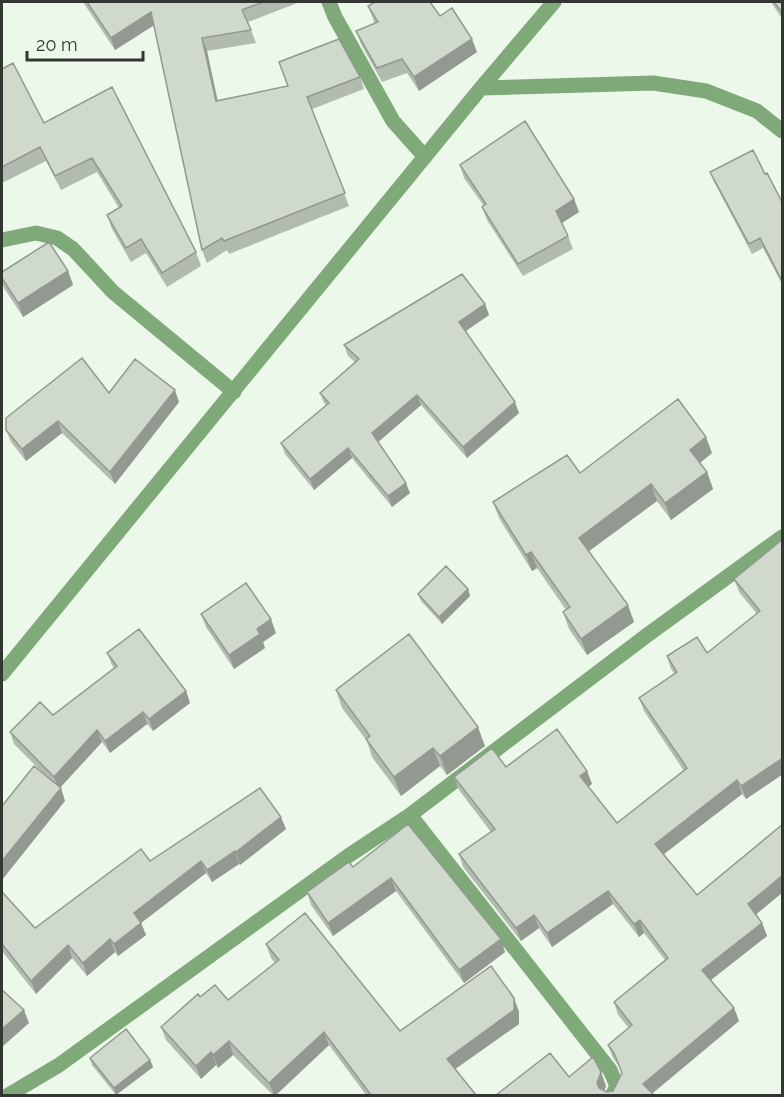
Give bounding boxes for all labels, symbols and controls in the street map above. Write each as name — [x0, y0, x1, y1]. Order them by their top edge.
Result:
scale bar — [27, 24, 142, 62]
text: 20 m — [36, 34, 78, 55]

